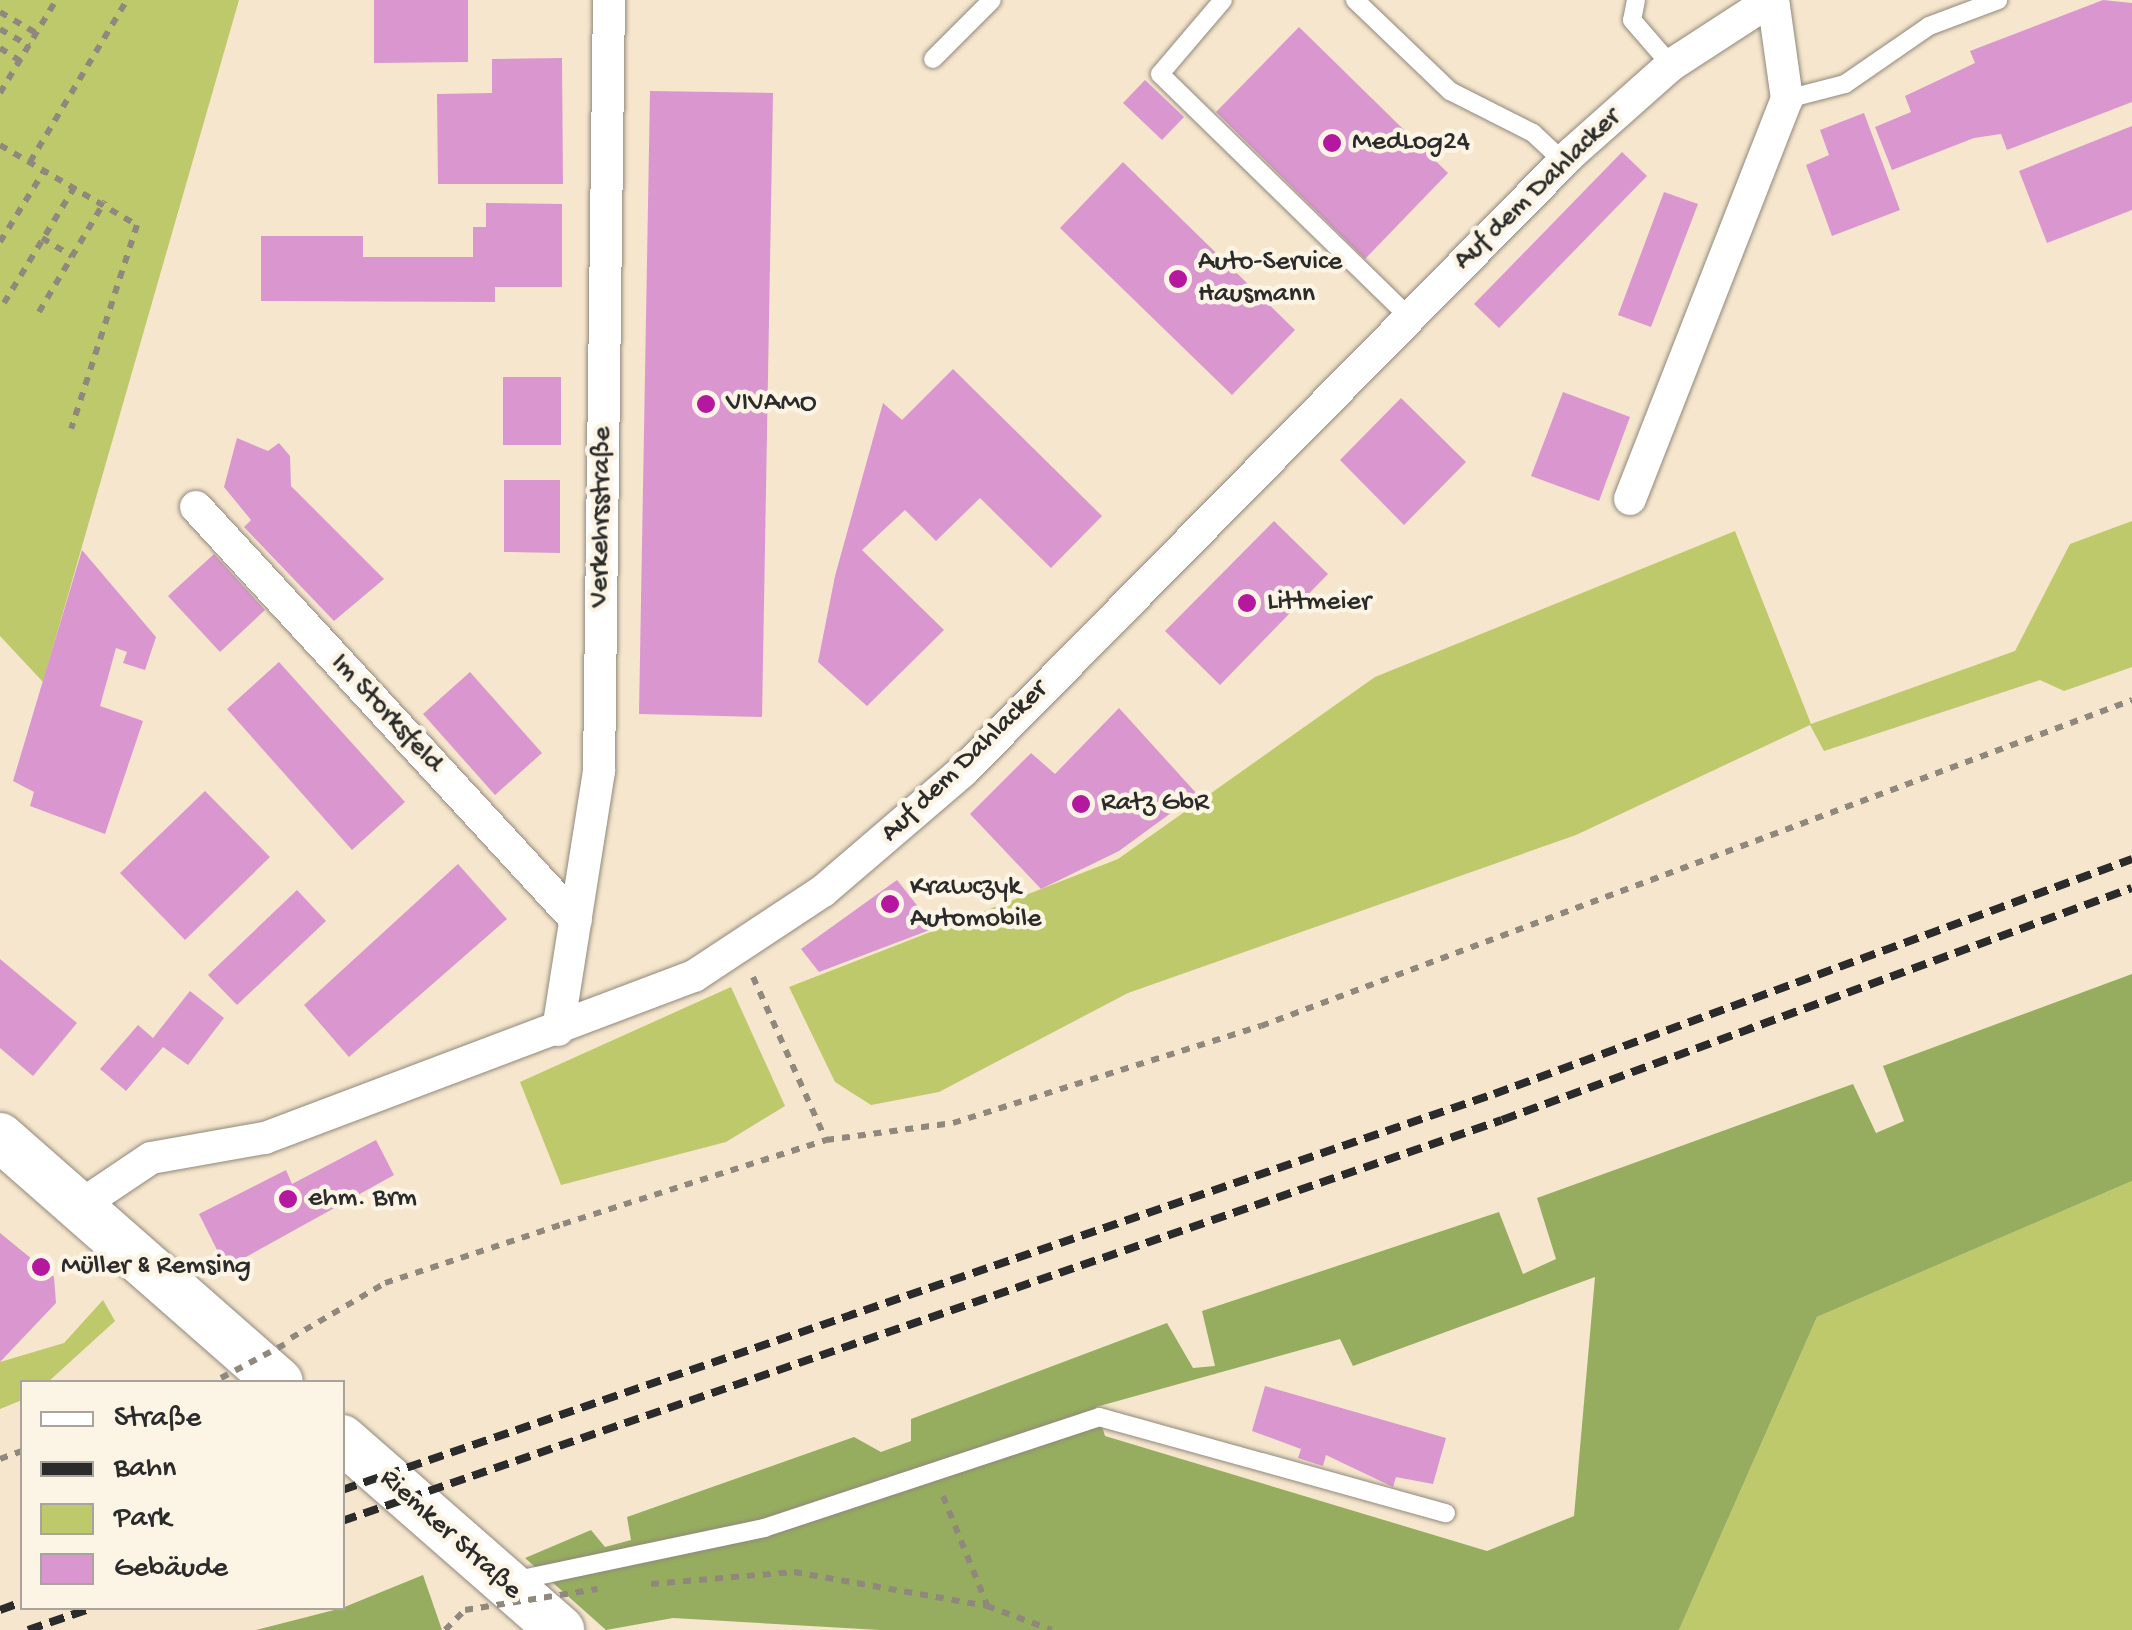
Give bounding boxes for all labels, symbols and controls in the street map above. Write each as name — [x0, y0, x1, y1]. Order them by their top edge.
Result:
street label: Auf dem Dahlacker — [1448, 102, 1628, 278]
place label: MedLog24 — [1352, 126, 1470, 160]
marker: MedLog24 — [1321, 132, 1343, 154]
place label: Auto-Service Hausmann — [1198, 246, 1342, 312]
marker: Auto-Service Hausmann — [1167, 268, 1189, 290]
place label: VIVAMO — [726, 387, 817, 421]
marker: VIVAMO — [695, 393, 717, 415]
street label: Verkehrsstraße — [584, 426, 620, 608]
place label: Littmeier — [1267, 586, 1371, 620]
marker: Littmeier — [1236, 592, 1258, 614]
street label: Im Storksfeld — [322, 648, 450, 780]
street label: Auf dem Dahlacker — [875, 674, 1055, 850]
place label: Ratz GbR — [1101, 787, 1209, 821]
marker: Ratz GbR — [1070, 793, 1092, 815]
place label: Krawczyk Automobile — [910, 871, 1041, 937]
marker: Krawczyk Automobile — [879, 893, 901, 915]
place label: ehm. Brm — [308, 1182, 417, 1216]
marker: ehm. Brm — [277, 1188, 299, 1210]
place label: Müller & Remsing — [61, 1250, 251, 1284]
marker: Müller & Remsing — [30, 1256, 52, 1278]
legend — [20, 1380, 345, 1610]
text: Straße — [114, 1402, 201, 1437]
text: Bahn — [114, 1452, 176, 1487]
street label: Riemker Straße — [372, 1462, 528, 1608]
text: Park — [114, 1502, 171, 1537]
text: Gebäude — [114, 1552, 228, 1587]

